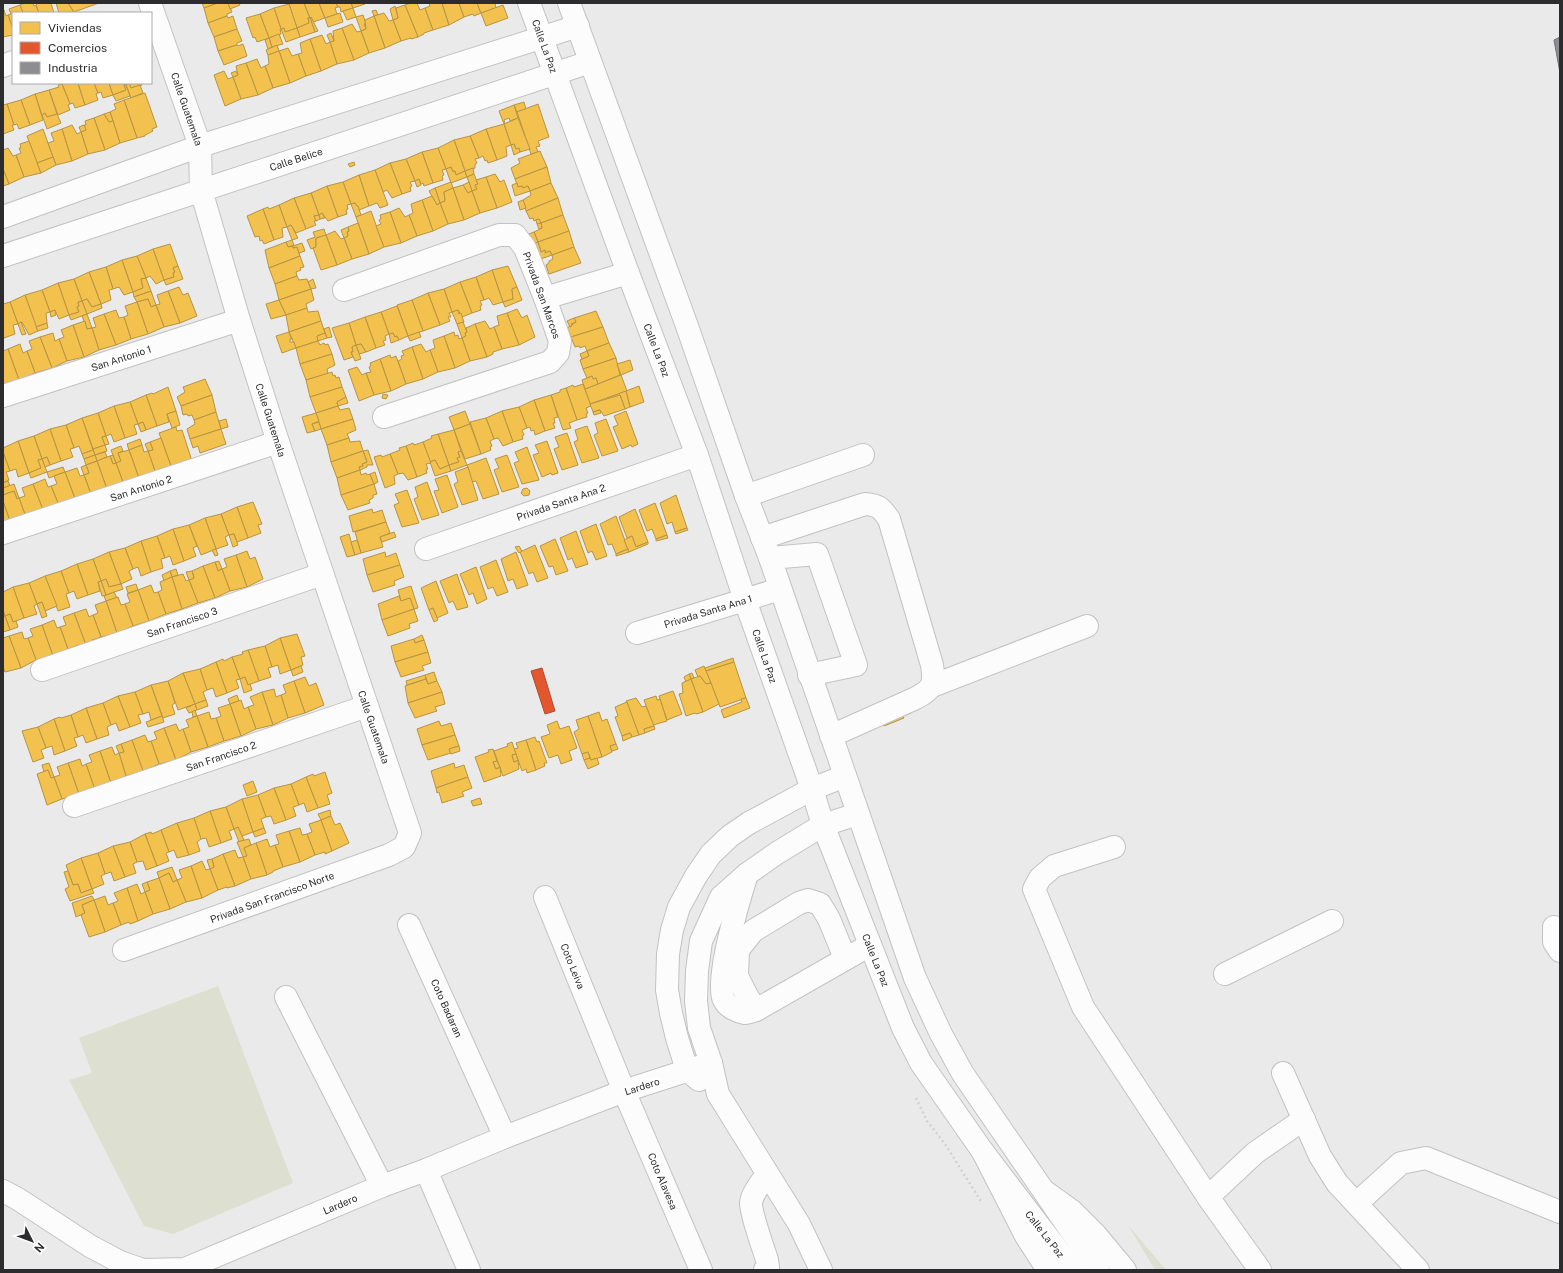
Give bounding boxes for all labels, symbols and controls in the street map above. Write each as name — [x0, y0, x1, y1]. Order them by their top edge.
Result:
legend — [12, 12, 152, 84]
street label: Calle La Paz — [530, 18, 560, 75]
text: Viviendas — [48, 21, 102, 35]
text: Comercios — [48, 41, 107, 55]
text: Industria — [48, 61, 97, 75]
street label: Calle Guatemala — [169, 71, 205, 147]
street label: Calle Belice — [268, 145, 324, 173]
street label: Privada San Marcos — [521, 250, 563, 340]
street label: Calle La Paz — [641, 322, 673, 379]
street label: San Antonio 1 — [89, 343, 153, 373]
street label: Calle Guatemala — [253, 382, 289, 458]
street label: San Antonio 2 — [108, 472, 174, 504]
street label: Privada Santa Ana 2 — [515, 481, 607, 523]
street label: Privada Santa Ana 1 — [662, 592, 754, 630]
street label: San Francisco 3 — [145, 604, 219, 640]
street label: Calle La Paz — [750, 627, 780, 685]
street label: Calle Guatemala — [356, 689, 392, 765]
street label: San Francisco 2 — [184, 738, 258, 774]
street label: Privada San Francisco Norte — [208, 869, 336, 925]
street label: Calle La Paz — [860, 932, 892, 988]
street label: Coto Leiva — [558, 941, 588, 991]
street label: Coto Badaran — [429, 977, 465, 1039]
street label: Lardero — [623, 1075, 661, 1097]
street label: Coto Alavesa — [646, 1151, 680, 1211]
street label: Lardero — [321, 1191, 359, 1217]
street label: Calle La Paz — [1023, 1208, 1067, 1260]
north arrow — [12, 1221, 52, 1261]
text: N — [32, 1240, 47, 1255]

